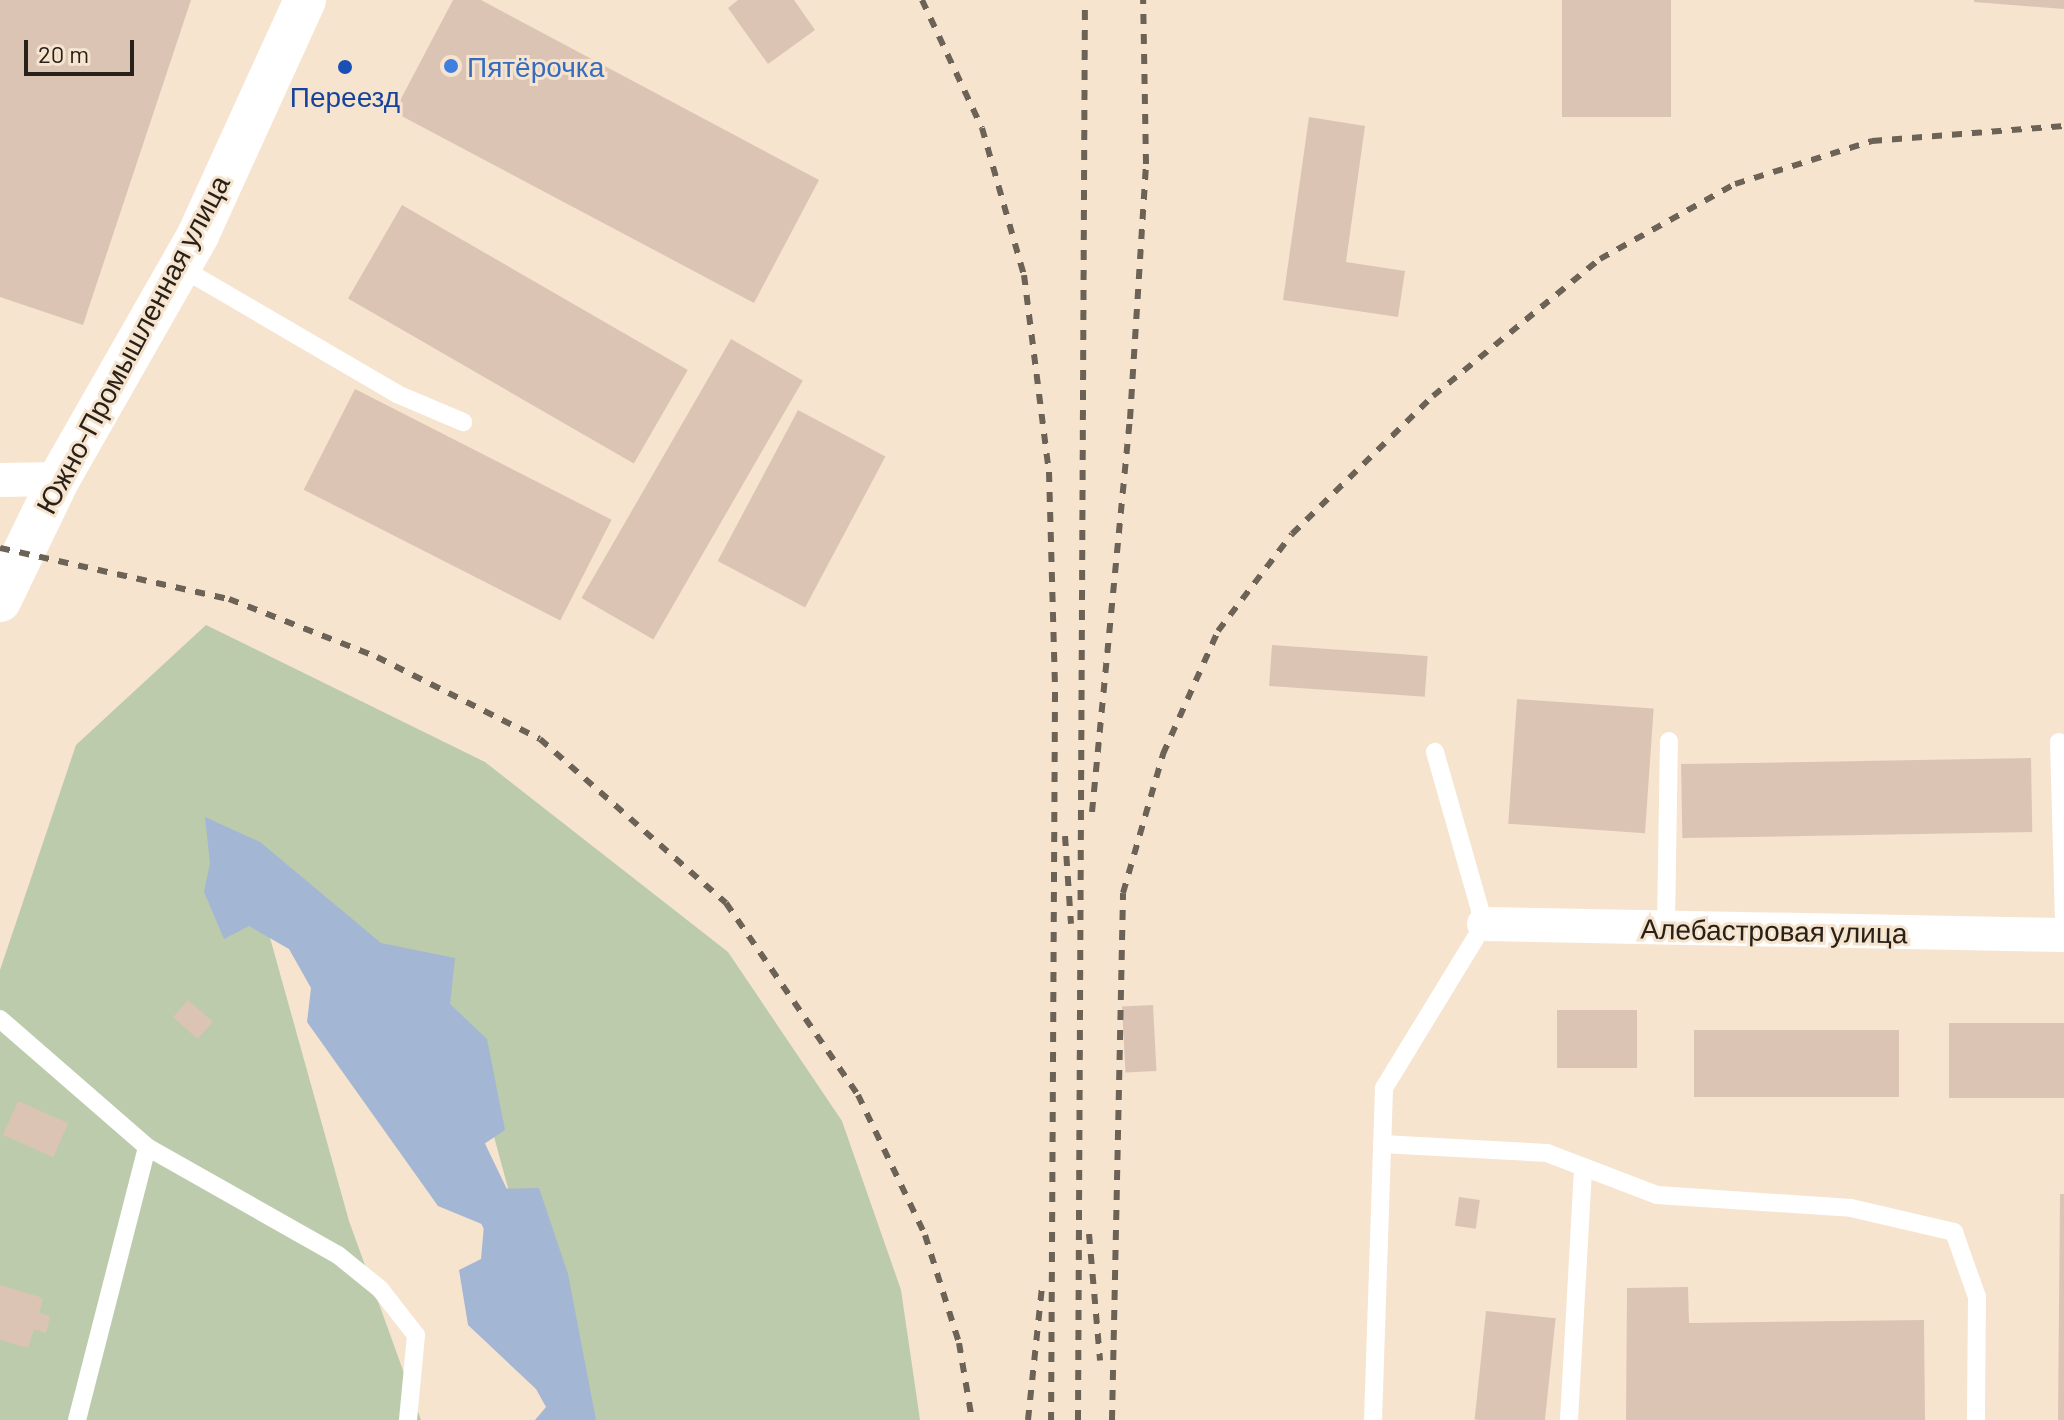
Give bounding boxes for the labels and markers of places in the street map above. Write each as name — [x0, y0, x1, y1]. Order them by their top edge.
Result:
place label: Пятёрочка — [467, 49, 604, 83]
marker: Пятёрочка — [442, 57, 460, 75]
marker: Переезд — [336, 58, 354, 76]
place label: Переезд — [290, 79, 400, 113]

